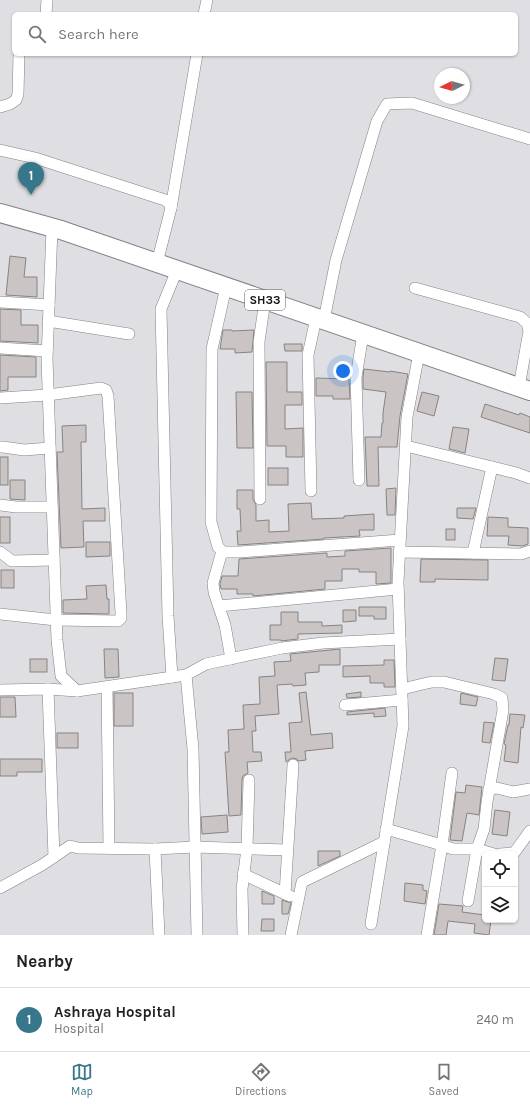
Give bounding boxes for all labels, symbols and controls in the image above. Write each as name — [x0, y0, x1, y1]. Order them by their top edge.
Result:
search box — [12, 12, 518, 56]
icon: search — [26, 23, 48, 45]
text: Search here — [58, 25, 139, 43]
north arrow — [434, 68, 470, 104]
pin: 1 — [18, 162, 44, 195]
road number: SH33 — [245, 290, 285, 310]
your location — [333, 361, 353, 381]
map controls — [482, 851, 518, 923]
button: locate — [482, 851, 518, 887]
button: layers — [482, 887, 518, 923]
text: Nearby — [16, 951, 73, 971]
text: Ashraya Hospital — [54, 1003, 176, 1021]
text: 1 — [27, 1012, 31, 1027]
text: 240 m — [476, 1012, 514, 1027]
text: Hospital — [54, 1021, 104, 1036]
tab: Map — [71, 1061, 93, 1098]
tab: Directions — [235, 1061, 287, 1098]
tab: Saved — [429, 1061, 459, 1098]

